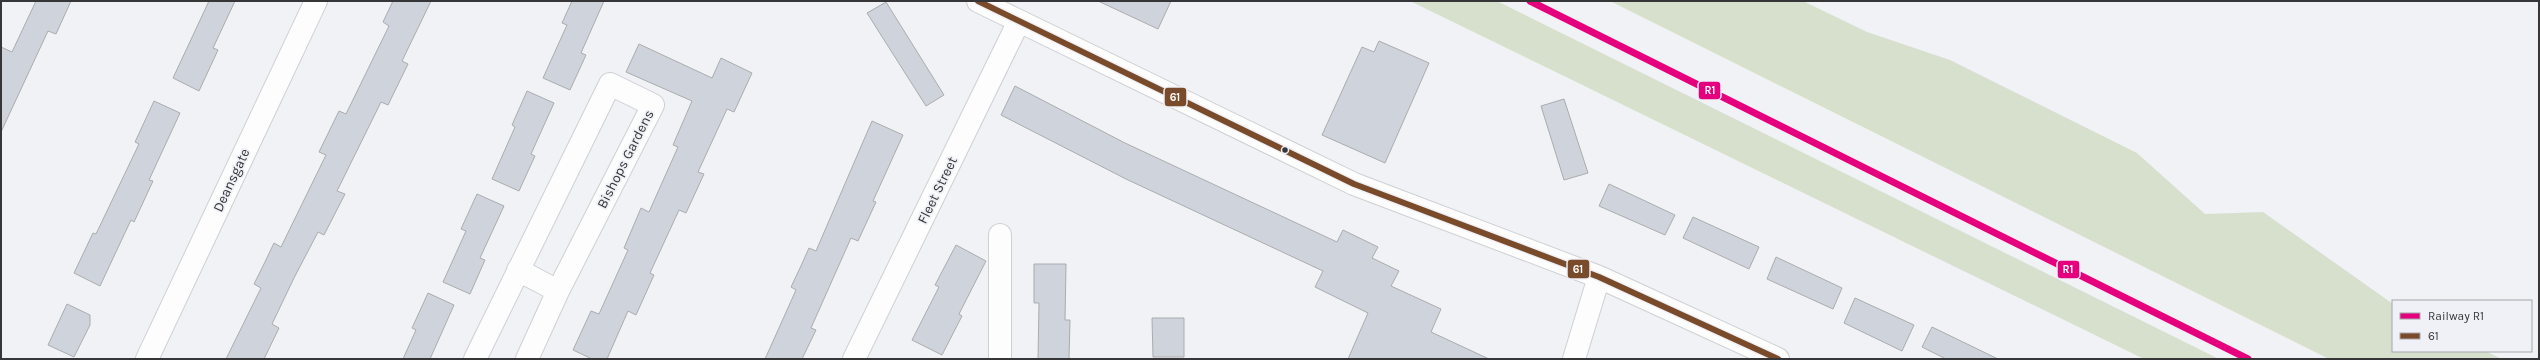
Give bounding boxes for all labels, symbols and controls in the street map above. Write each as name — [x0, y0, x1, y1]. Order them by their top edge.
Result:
line badge: R1 — [1698, 81, 1721, 100]
text: R1 — [1704, 84, 1716, 97]
line badge: 61 — [1164, 87, 1187, 107]
text: 61 — [1170, 91, 1180, 104]
street label: Bishops Gardens — [593, 107, 658, 211]
unlabelled marker — [1280, 145, 1290, 155]
street label: Deansgate — [209, 146, 254, 215]
street label: Fleet Street — [914, 154, 961, 227]
line badge: 61 — [1567, 259, 1590, 279]
line badge: R1 — [2057, 260, 2080, 279]
text: 61 — [1573, 263, 1583, 276]
text: R1 — [2062, 263, 2074, 276]
legend — [2392, 300, 2532, 352]
text: Railway R1 — [2428, 309, 2484, 323]
text: 61 — [2428, 329, 2439, 343]

